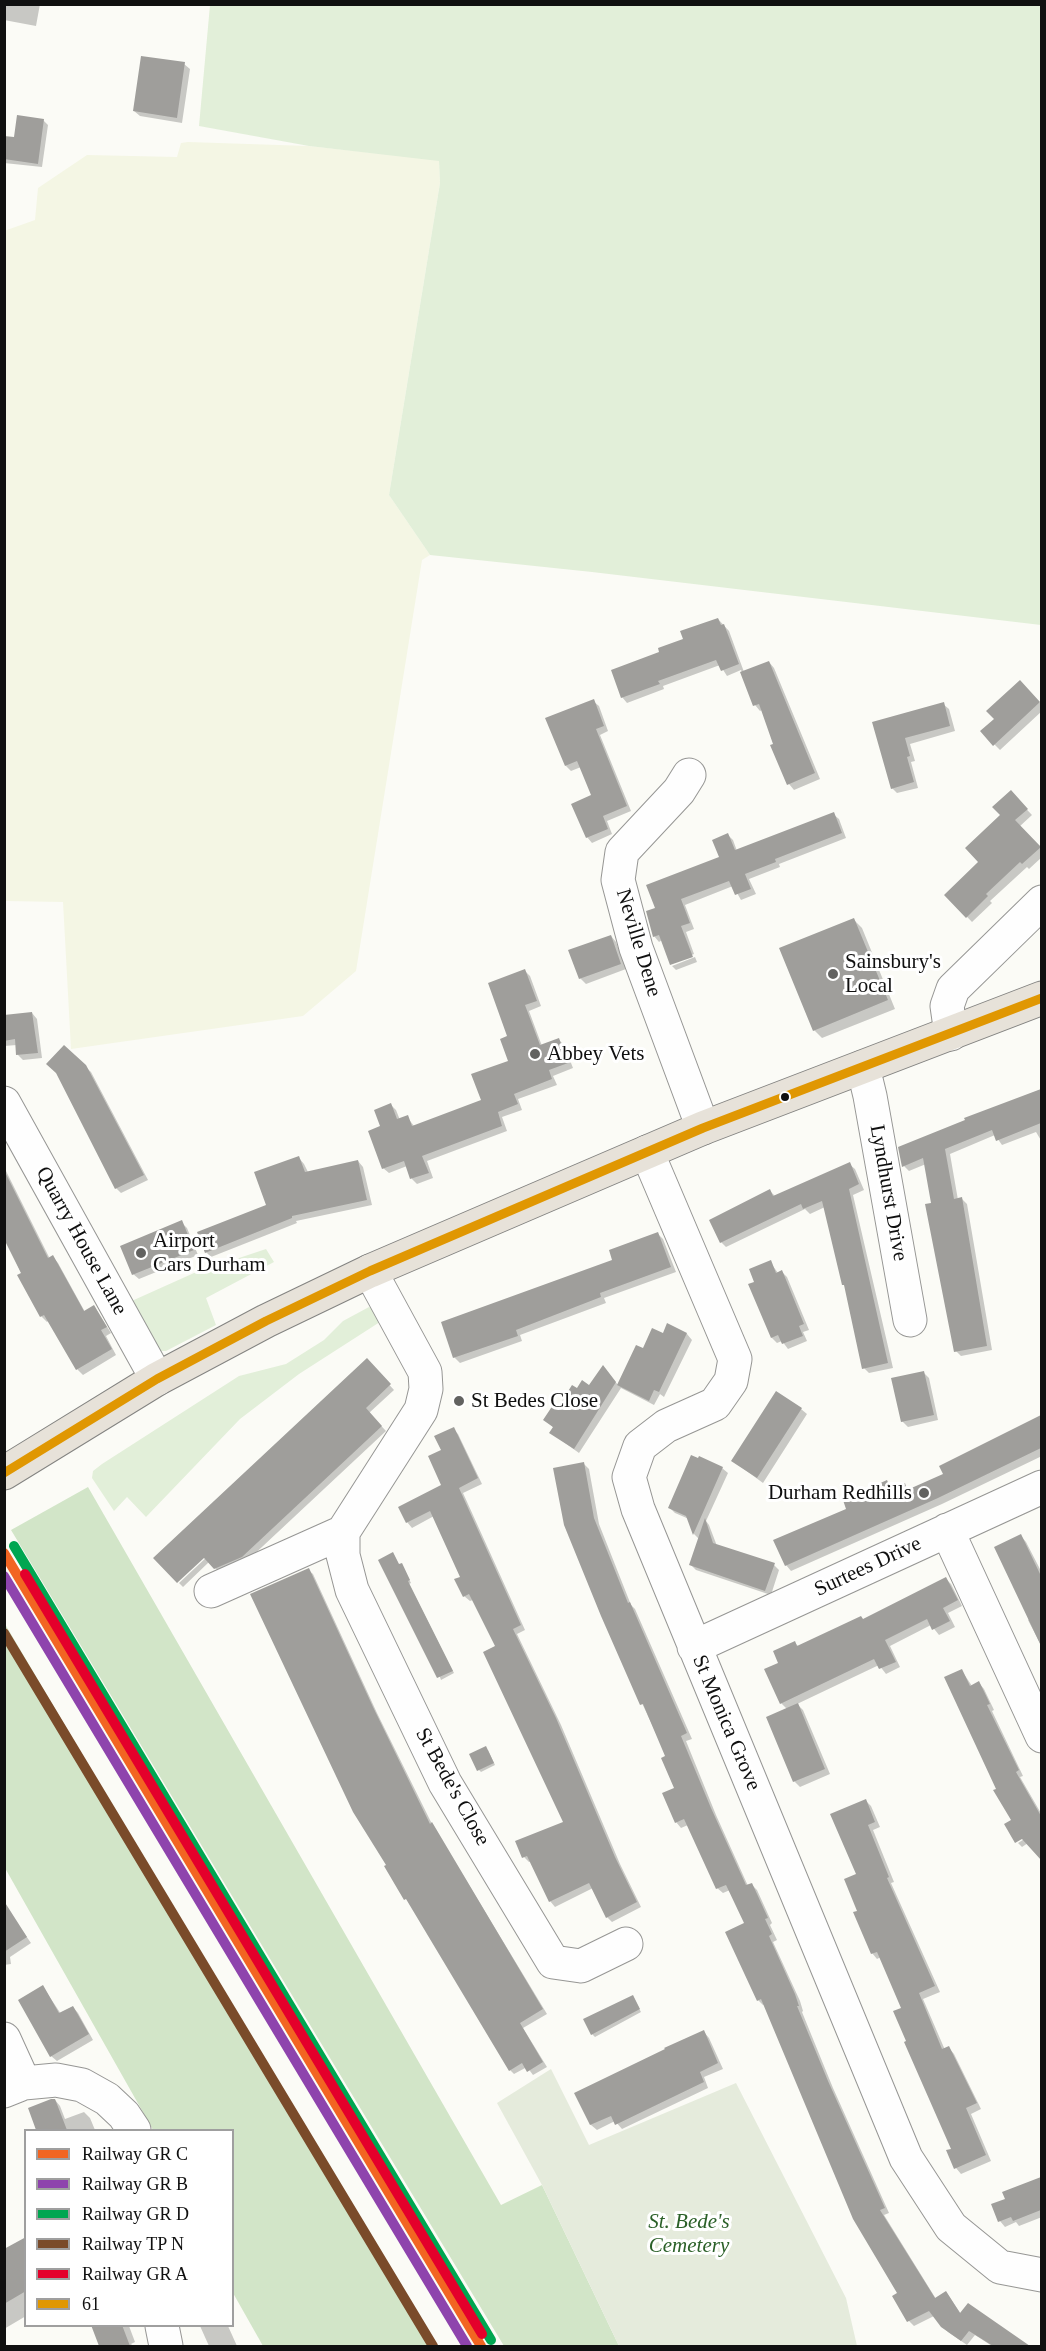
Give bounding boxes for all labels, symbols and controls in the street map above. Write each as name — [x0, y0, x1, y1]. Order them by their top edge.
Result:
street label: Neville Dene — [610, 886, 666, 1000]
place label: Sainsbury's Local — [845, 949, 941, 999]
marker: Sainsbury's Local — [826, 967, 840, 981]
place label: Abbey Vets — [547, 1041, 644, 1067]
marker: Abbey Vets — [528, 1047, 542, 1061]
unlabelled marker — [779, 1091, 791, 1103]
street label: Lyndhurst Drive — [864, 1123, 912, 1263]
street label: Quarry House Lane — [30, 1162, 132, 1320]
place label: Airport Cars Durham — [153, 1228, 266, 1278]
marker: Airport Cars Durham — [134, 1246, 148, 1260]
place label: St Bedes Close — [471, 1388, 598, 1414]
marker: St Bedes Close — [452, 1394, 466, 1408]
place label: Durham Redhills — [768, 1480, 912, 1506]
marker: Durham Redhills — [917, 1486, 931, 1500]
street label: Surtees Drive — [811, 1531, 925, 1603]
street label: St Monica Grove — [686, 1652, 766, 1794]
street label: St Bede's Close — [409, 1724, 495, 1850]
legend — [24, 2129, 234, 2327]
text: Railway GR C — [82, 2144, 188, 2164]
text: Railway GR B — [82, 2174, 188, 2194]
text: Railway GR D — [82, 2204, 189, 2224]
park label: St. Bede's Cemetery — [648, 2209, 730, 2259]
text: Railway TP N — [82, 2234, 184, 2254]
text: Railway GR A — [82, 2264, 188, 2284]
text: 61 — [82, 2294, 100, 2314]

